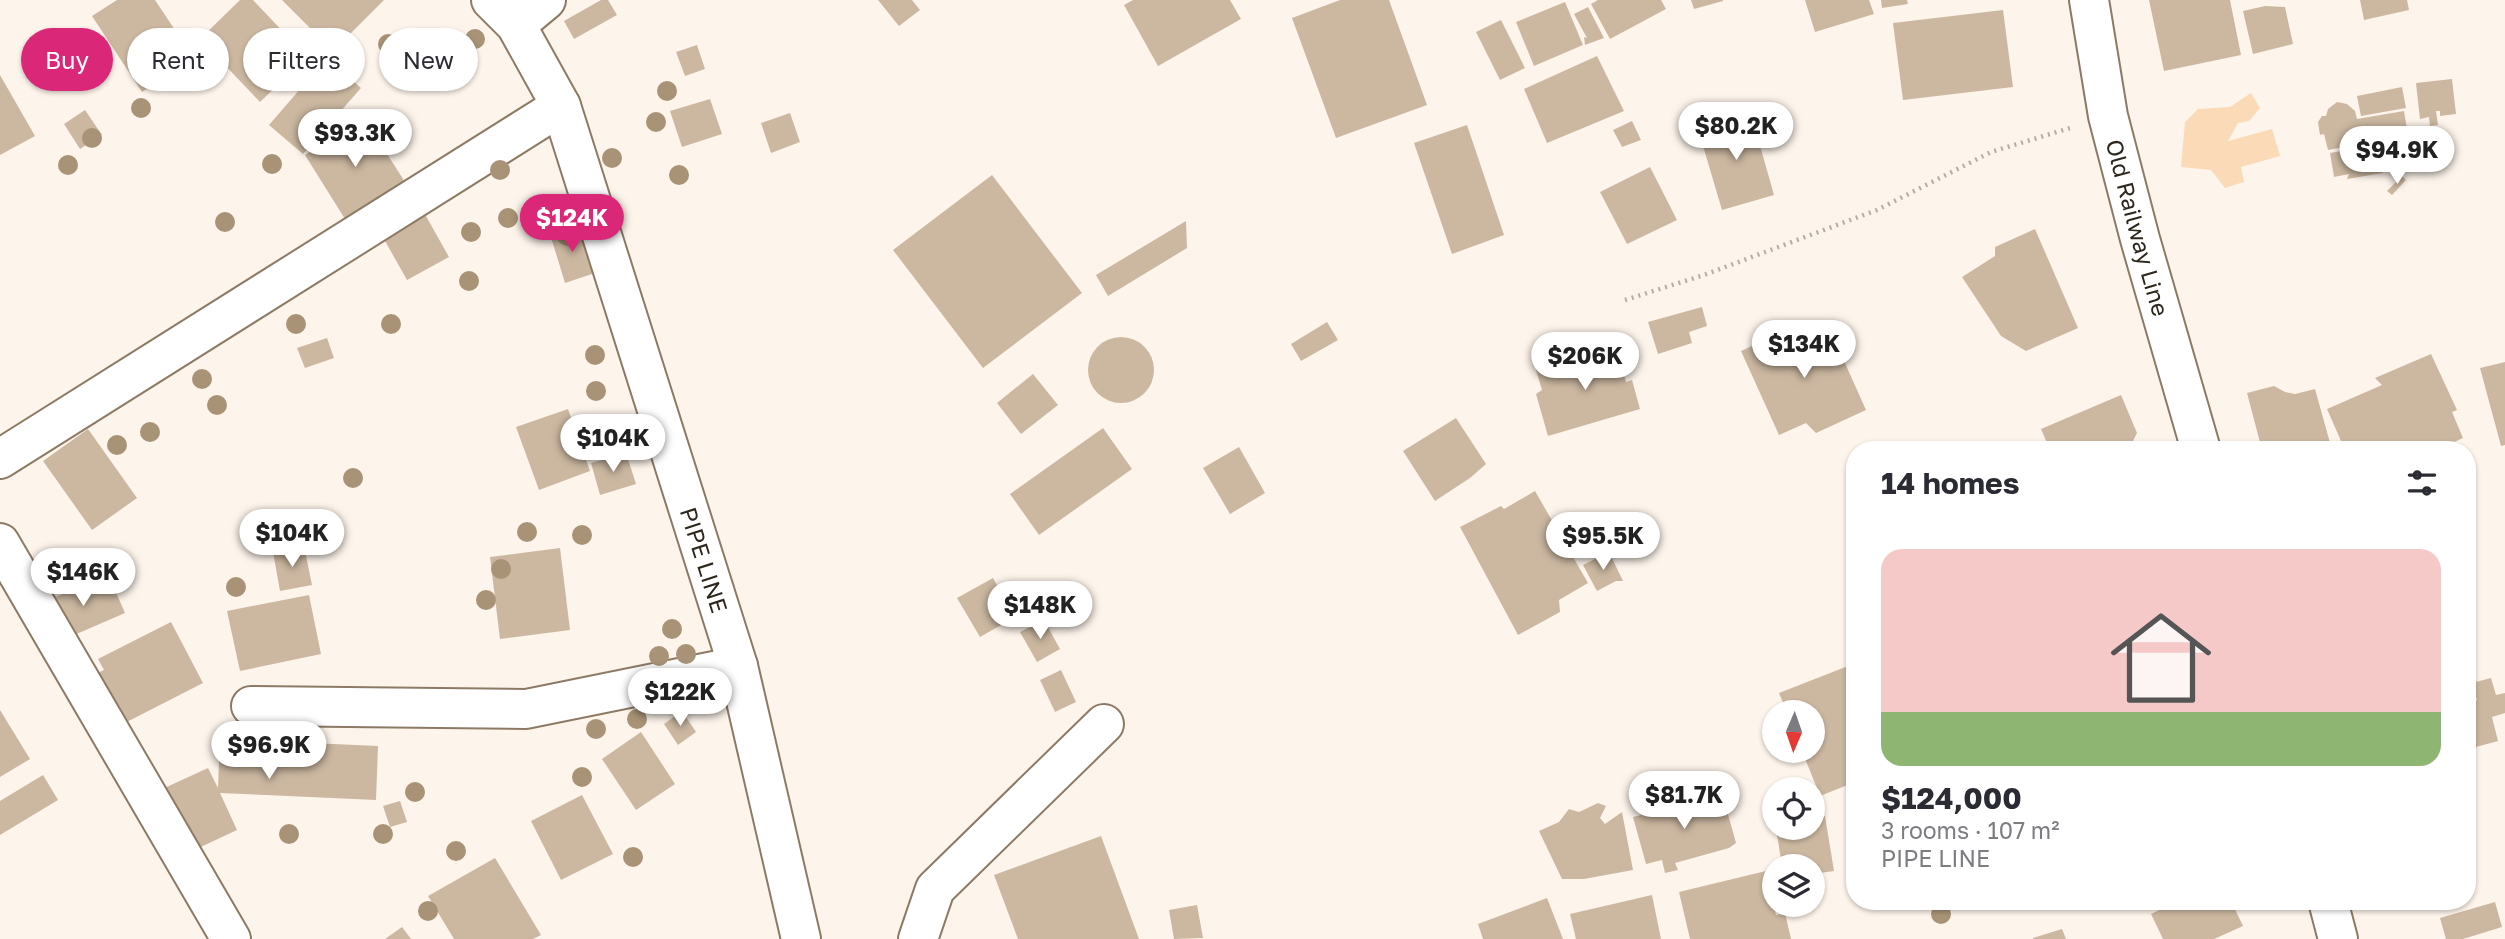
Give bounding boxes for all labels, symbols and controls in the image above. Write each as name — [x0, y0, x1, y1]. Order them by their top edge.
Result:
chip: Buy — [21, 28, 113, 91]
chip: Rent — [127, 28, 229, 91]
chip: Filters — [243, 28, 365, 91]
chip: New — [379, 28, 478, 91]
pin: $80.2K — [1679, 102, 1793, 162]
pin: $93.3K — [298, 110, 412, 169]
text: $80.2K — [1694, 111, 1778, 139]
text: $93.3K — [314, 118, 396, 146]
pin: $94.9K — [2340, 127, 2454, 186]
text: $94.9K — [2355, 135, 2439, 163]
street label: Old Railway Line — [2101, 136, 2175, 319]
pin: $124K — [523, 194, 621, 254]
text: $124K — [536, 203, 608, 231]
pin: $134K — [1755, 320, 1853, 380]
text: $134K — [1768, 329, 1840, 357]
pin: $206K — [1536, 332, 1634, 392]
text: $206K — [1547, 341, 1623, 369]
pin: $104K — [564, 414, 662, 474]
text: $104K — [576, 423, 650, 451]
icon: filters — [2403, 464, 2441, 502]
text: 14 homes — [1881, 465, 2020, 501]
street label: PIPE LINE — [675, 504, 734, 616]
pin: $104K — [243, 510, 341, 569]
pin: $95.5K — [1546, 512, 1660, 572]
text: $104K — [255, 518, 329, 546]
text: $95.5K — [1562, 521, 1644, 549]
pin: $146K — [34, 548, 132, 608]
text: $146K — [47, 557, 119, 585]
pin: $148K — [991, 582, 1089, 641]
text: $148K — [1003, 590, 1077, 618]
icon: home — [2098, 595, 2224, 721]
pin: $122K — [631, 668, 729, 728]
text: $122K — [644, 677, 716, 705]
north arrow — [1762, 700, 1825, 763]
map controls — [1762, 700, 1825, 917]
pin: $96.9K — [212, 722, 326, 781]
text: $96.9K — [227, 730, 311, 758]
pin: $81.7K — [1627, 772, 1741, 831]
button: locate — [1762, 777, 1825, 840]
text: $81.7K — [1645, 780, 1723, 808]
text: $124,000 — [1881, 780, 2022, 816]
text: 3 rooms · 107 m² — [1881, 816, 2059, 844]
text: PIPE LINE — [1881, 844, 1990, 872]
button: layers — [1762, 854, 1825, 917]

